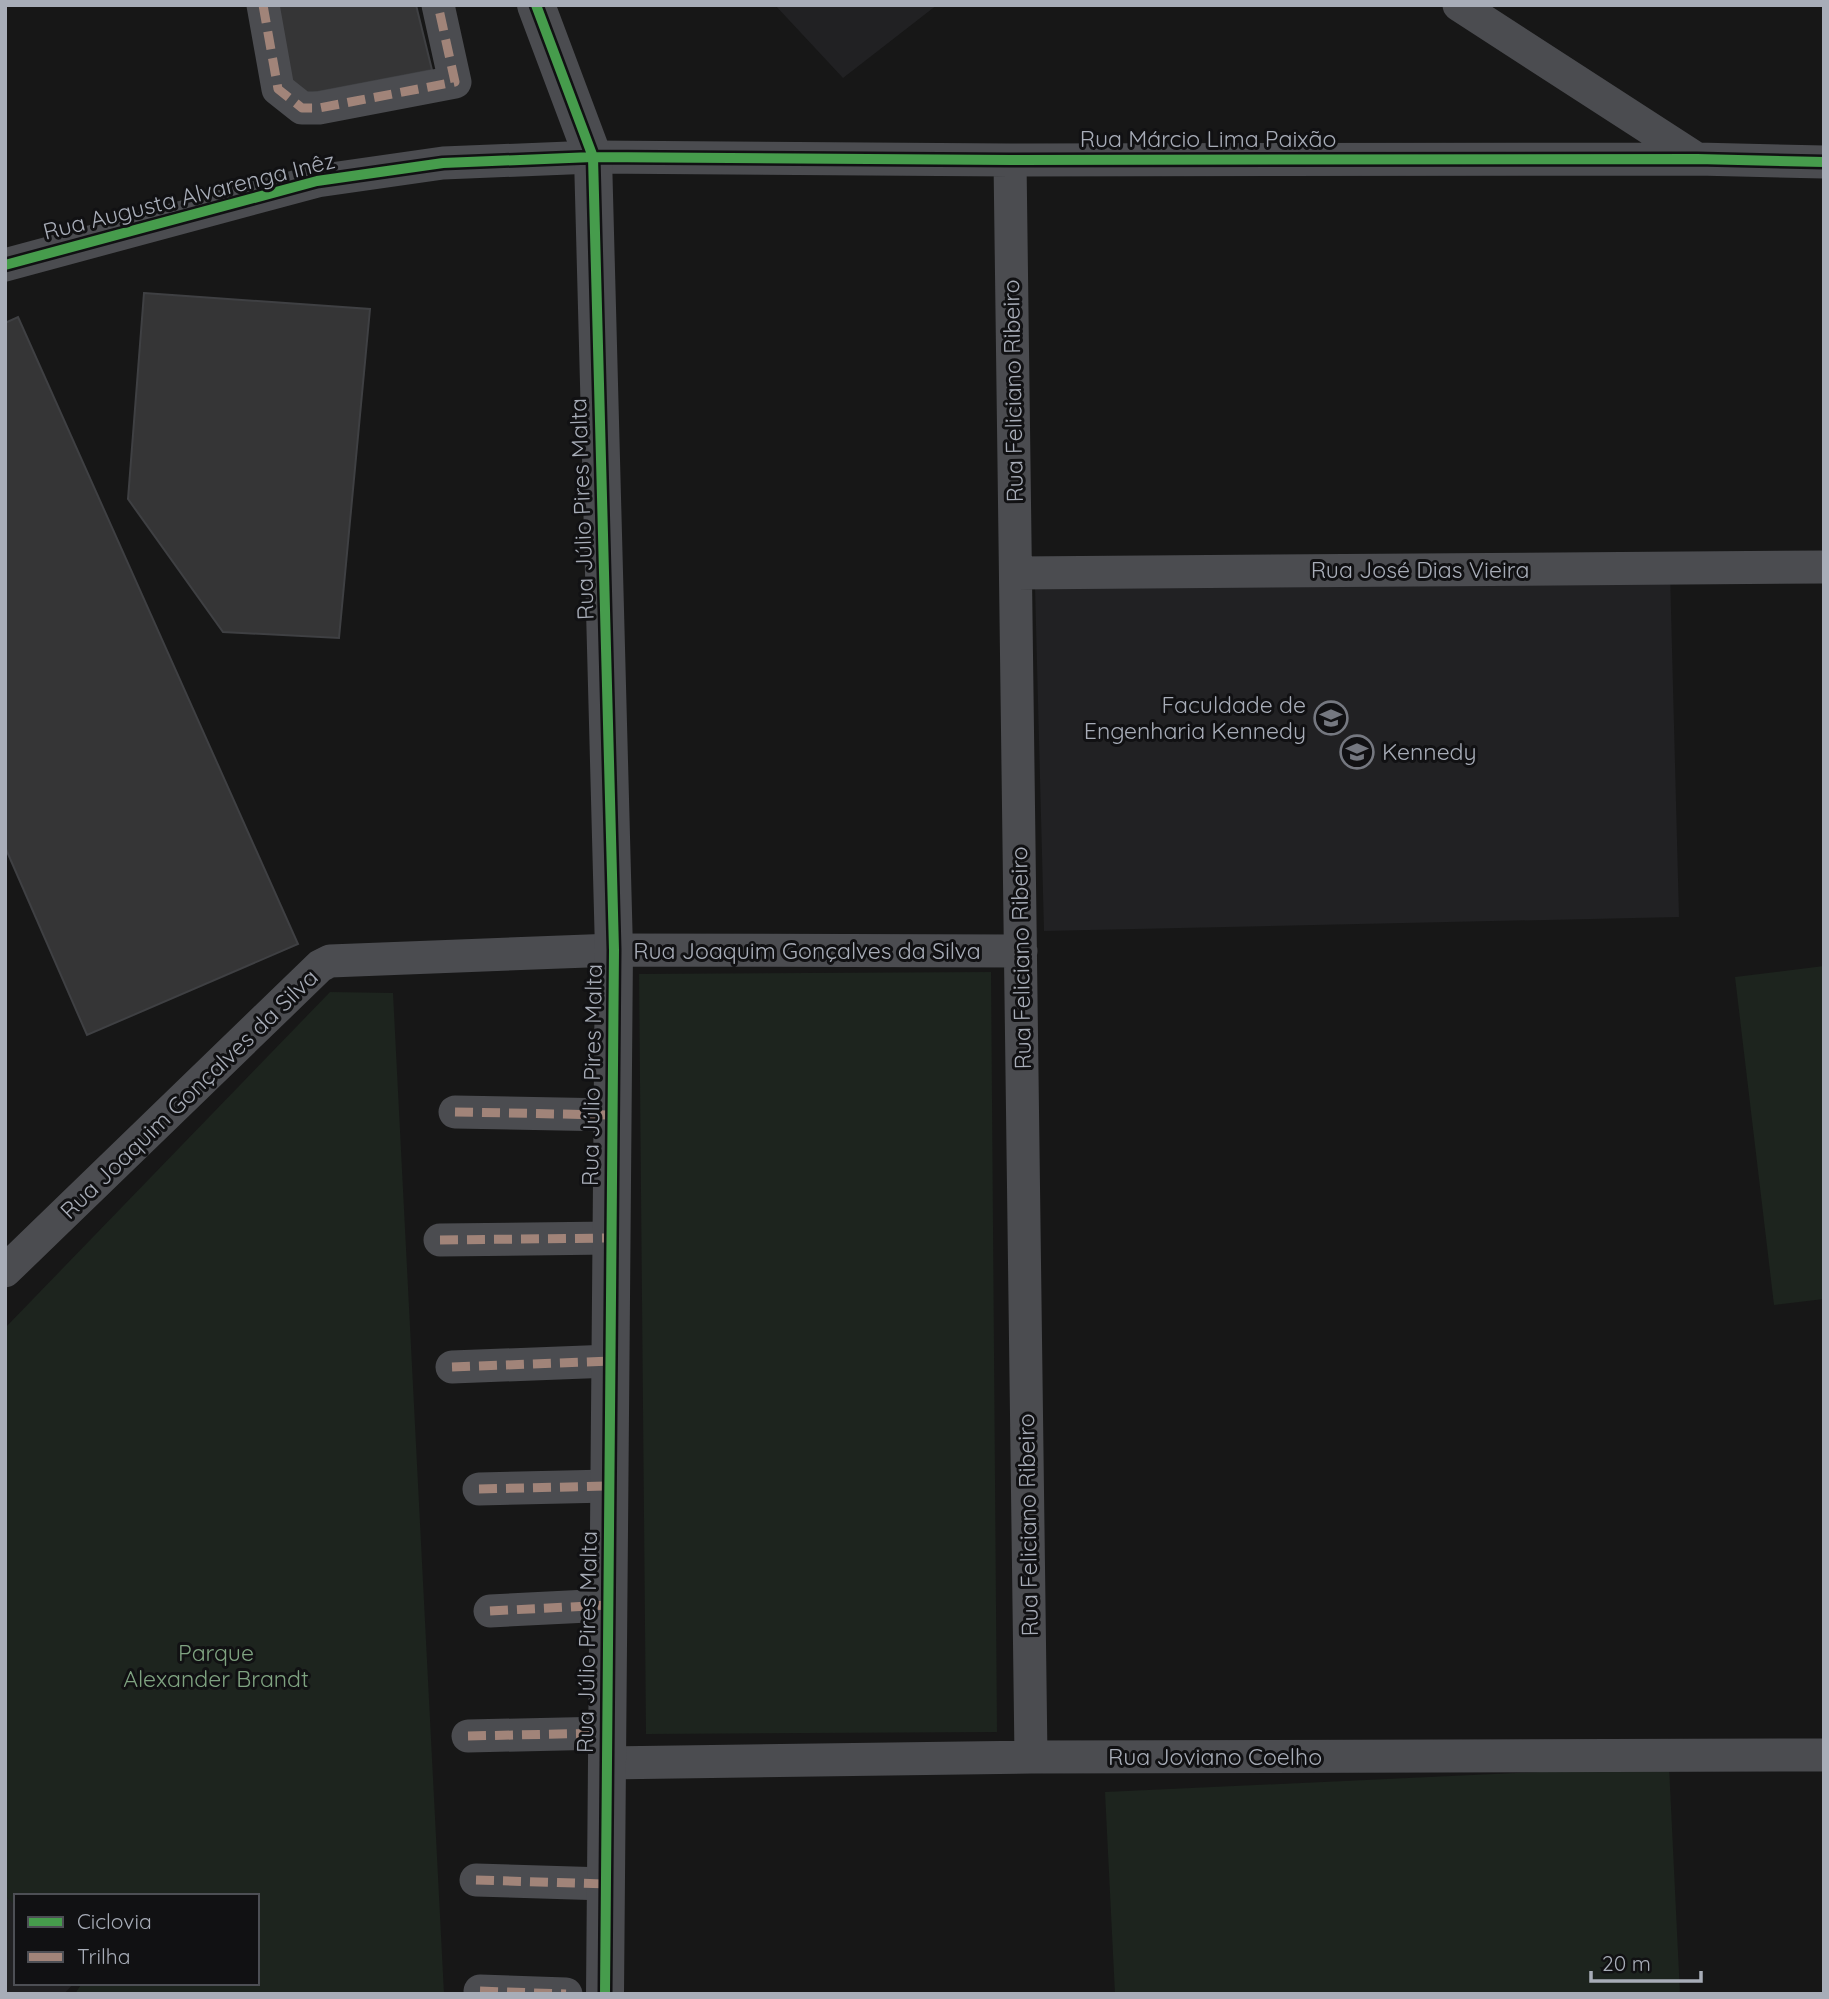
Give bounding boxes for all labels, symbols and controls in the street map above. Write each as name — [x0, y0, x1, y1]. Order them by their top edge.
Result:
street label: Rua Márcio Lima Paixão — [1080, 124, 1336, 153]
street label: Rua Augusta Alvarenga Inêz — [40, 145, 338, 246]
street label: Rua Feliciano Ribeiro — [996, 279, 1029, 503]
street label: Rua Júlio Pires Malta — [563, 398, 600, 620]
street label: Rua José Dias Vieira — [1311, 555, 1529, 584]
place label: Faculdade de Engenharia Kennedy — [1084, 690, 1306, 745]
school or university icon: Faculdade de Engenharia Kennedy — [1312, 699, 1350, 737]
school or university icon: Kennedy — [1338, 733, 1376, 771]
place label: Kennedy — [1382, 737, 1477, 766]
street label: Rua Feliciano Ribeiro — [1004, 846, 1037, 1070]
street label: Rua Joaquim Gonçalves da Silva — [633, 936, 981, 965]
street label: Rua Joaquim Gonçalves da Silva — [54, 963, 324, 1225]
street label: Rua Júlio Pires Malta — [575, 964, 608, 1186]
street label: Rua Feliciano Ribeiro — [1011, 1413, 1044, 1637]
street label: Rua Júlio Pires Malta — [570, 1531, 603, 1753]
park label: Parque Alexander Brandt — [123, 1638, 309, 1693]
street label: Rua Joviano Coelho — [1108, 1742, 1322, 1771]
legend — [14, 1894, 259, 1985]
text: Ciclovia — [77, 1908, 152, 1934]
scale bar — [1591, 1940, 1701, 1984]
text: Trilha — [77, 1943, 131, 1969]
text: 20 m — [1602, 1950, 1651, 1976]

